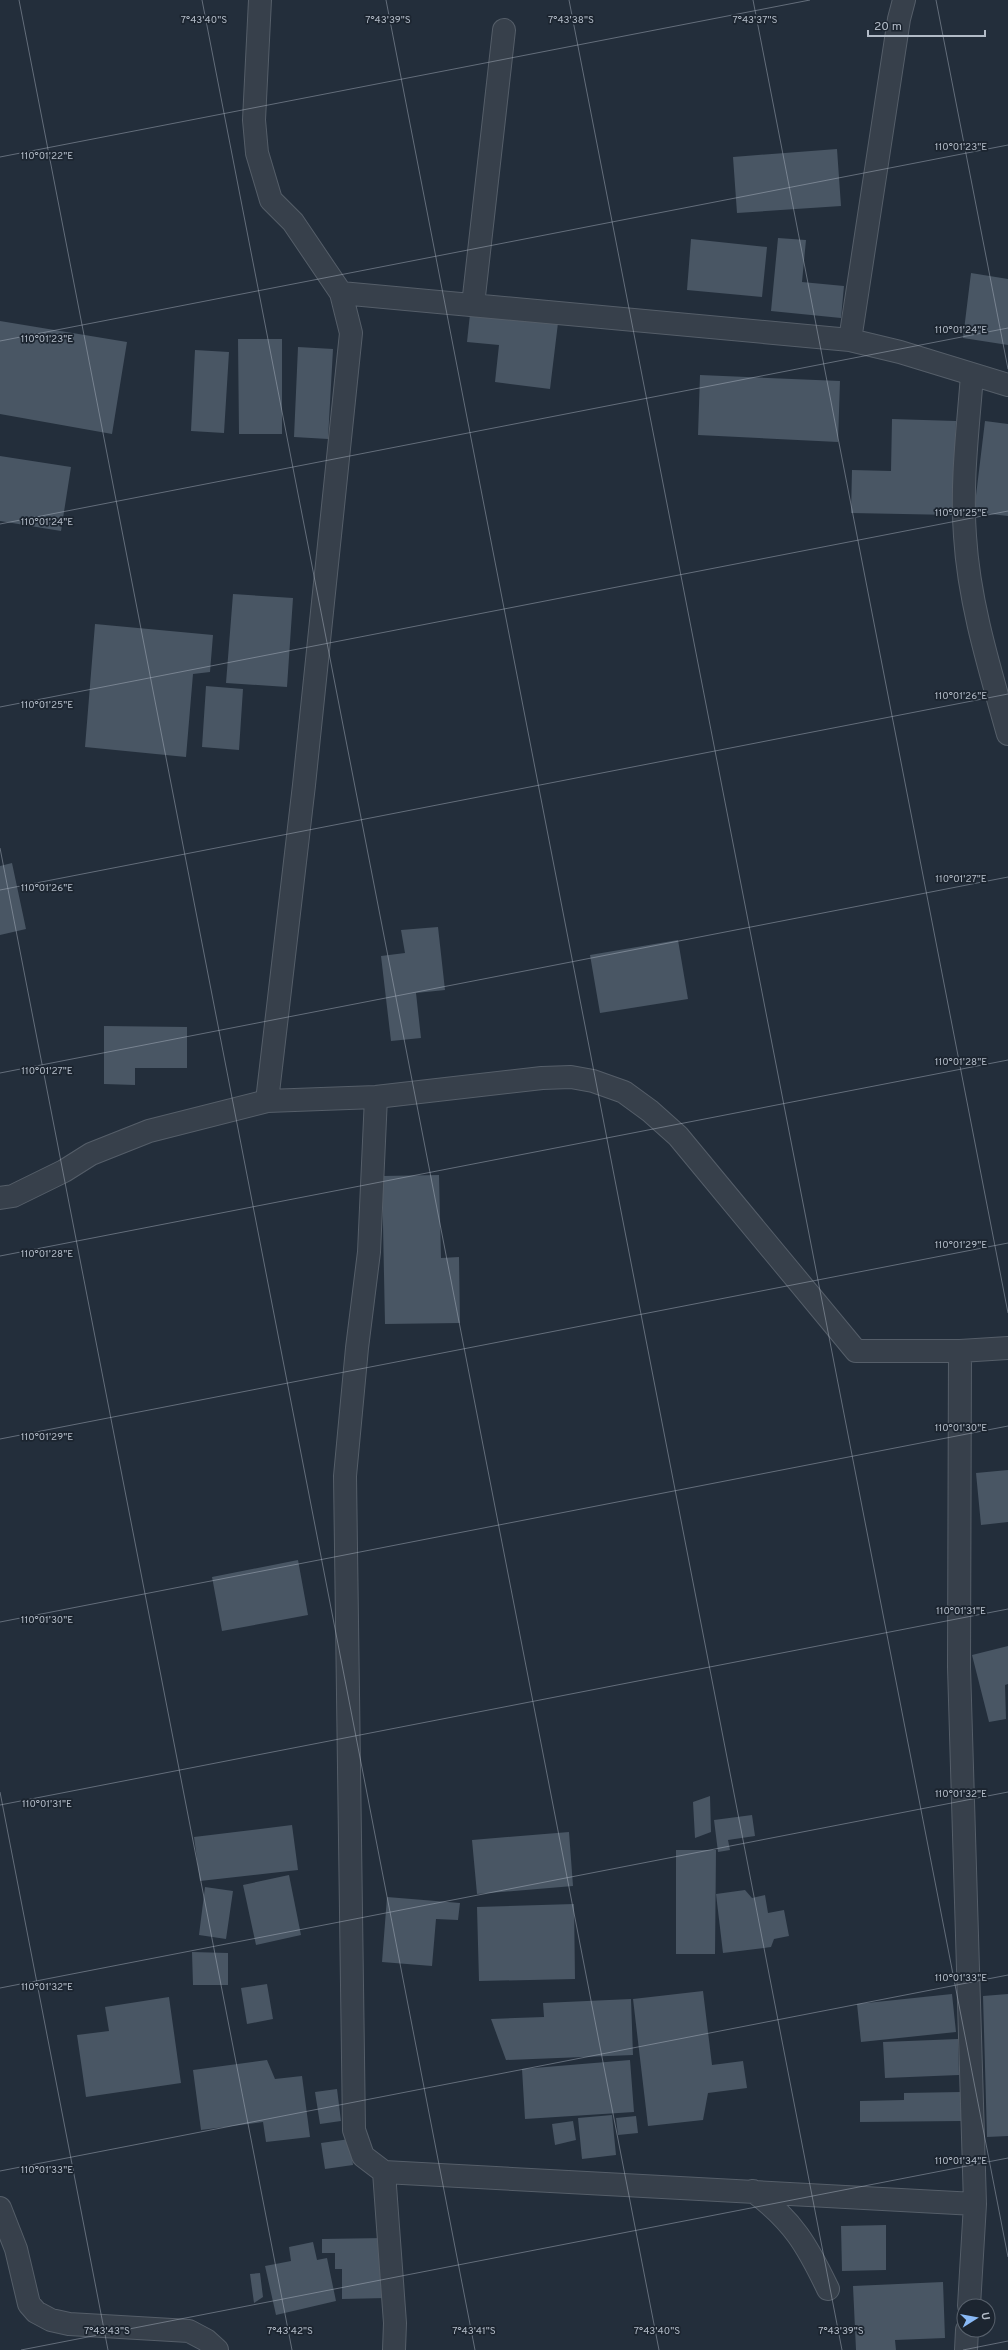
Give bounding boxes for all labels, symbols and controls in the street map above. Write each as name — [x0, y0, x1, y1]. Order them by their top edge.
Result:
scale bar — [868, 12, 985, 38]
text: 7°43'40"S — [181, 14, 227, 27]
text: 7°43'39"S — [365, 14, 411, 27]
text: 7°43'38"S — [548, 14, 594, 27]
text: 7°43'37"S — [733, 14, 777, 27]
text: 20 m — [874, 19, 902, 35]
text: 110°01'23"E — [935, 141, 987, 154]
text: 110°01'22"E — [21, 150, 73, 163]
text: 110°01'24"E — [935, 324, 987, 337]
text: 110°01'23"E — [21, 333, 73, 346]
text: 110°01'25"E — [935, 507, 987, 520]
text: 110°01'24"E — [21, 516, 73, 529]
text: 110°01'26"E — [935, 690, 987, 703]
text: 110°01'25"E — [21, 699, 73, 712]
text: 110°01'27"E — [935, 873, 987, 886]
text: 110°01'26"E — [21, 882, 73, 895]
text: 110°01'28"E — [935, 1056, 987, 1069]
text: 110°01'27"E — [21, 1065, 73, 1078]
text: 110°01'29"E — [935, 1239, 987, 1252]
text: 110°01'28"E — [21, 1248, 73, 1261]
text: 110°01'30"E — [935, 1422, 987, 1435]
text: 110°01'29"E — [21, 1431, 73, 1444]
text: 110°01'31"E — [936, 1605, 986, 1618]
text: 110°01'30"E — [21, 1614, 73, 1627]
text: 110°01'32"E — [935, 1788, 987, 1801]
text: 110°01'31"E — [22, 1798, 72, 1811]
text: 110°01'33"E — [935, 1972, 987, 1985]
text: 110°01'32"E — [21, 1981, 73, 1994]
text: 110°01'34"E — [935, 2155, 987, 2168]
text: 110°01'33"E — [21, 2164, 73, 2177]
north arrow — [956, 2298, 996, 2338]
text: U — [977, 2311, 992, 2321]
text: 7°43'43"S — [84, 2325, 130, 2338]
text: 7°43'42"S — [267, 2325, 313, 2338]
text: 7°43'41"S — [452, 2325, 496, 2338]
text: 7°43'40"S — [634, 2325, 680, 2338]
text: 7°43'39"S — [818, 2325, 864, 2338]

